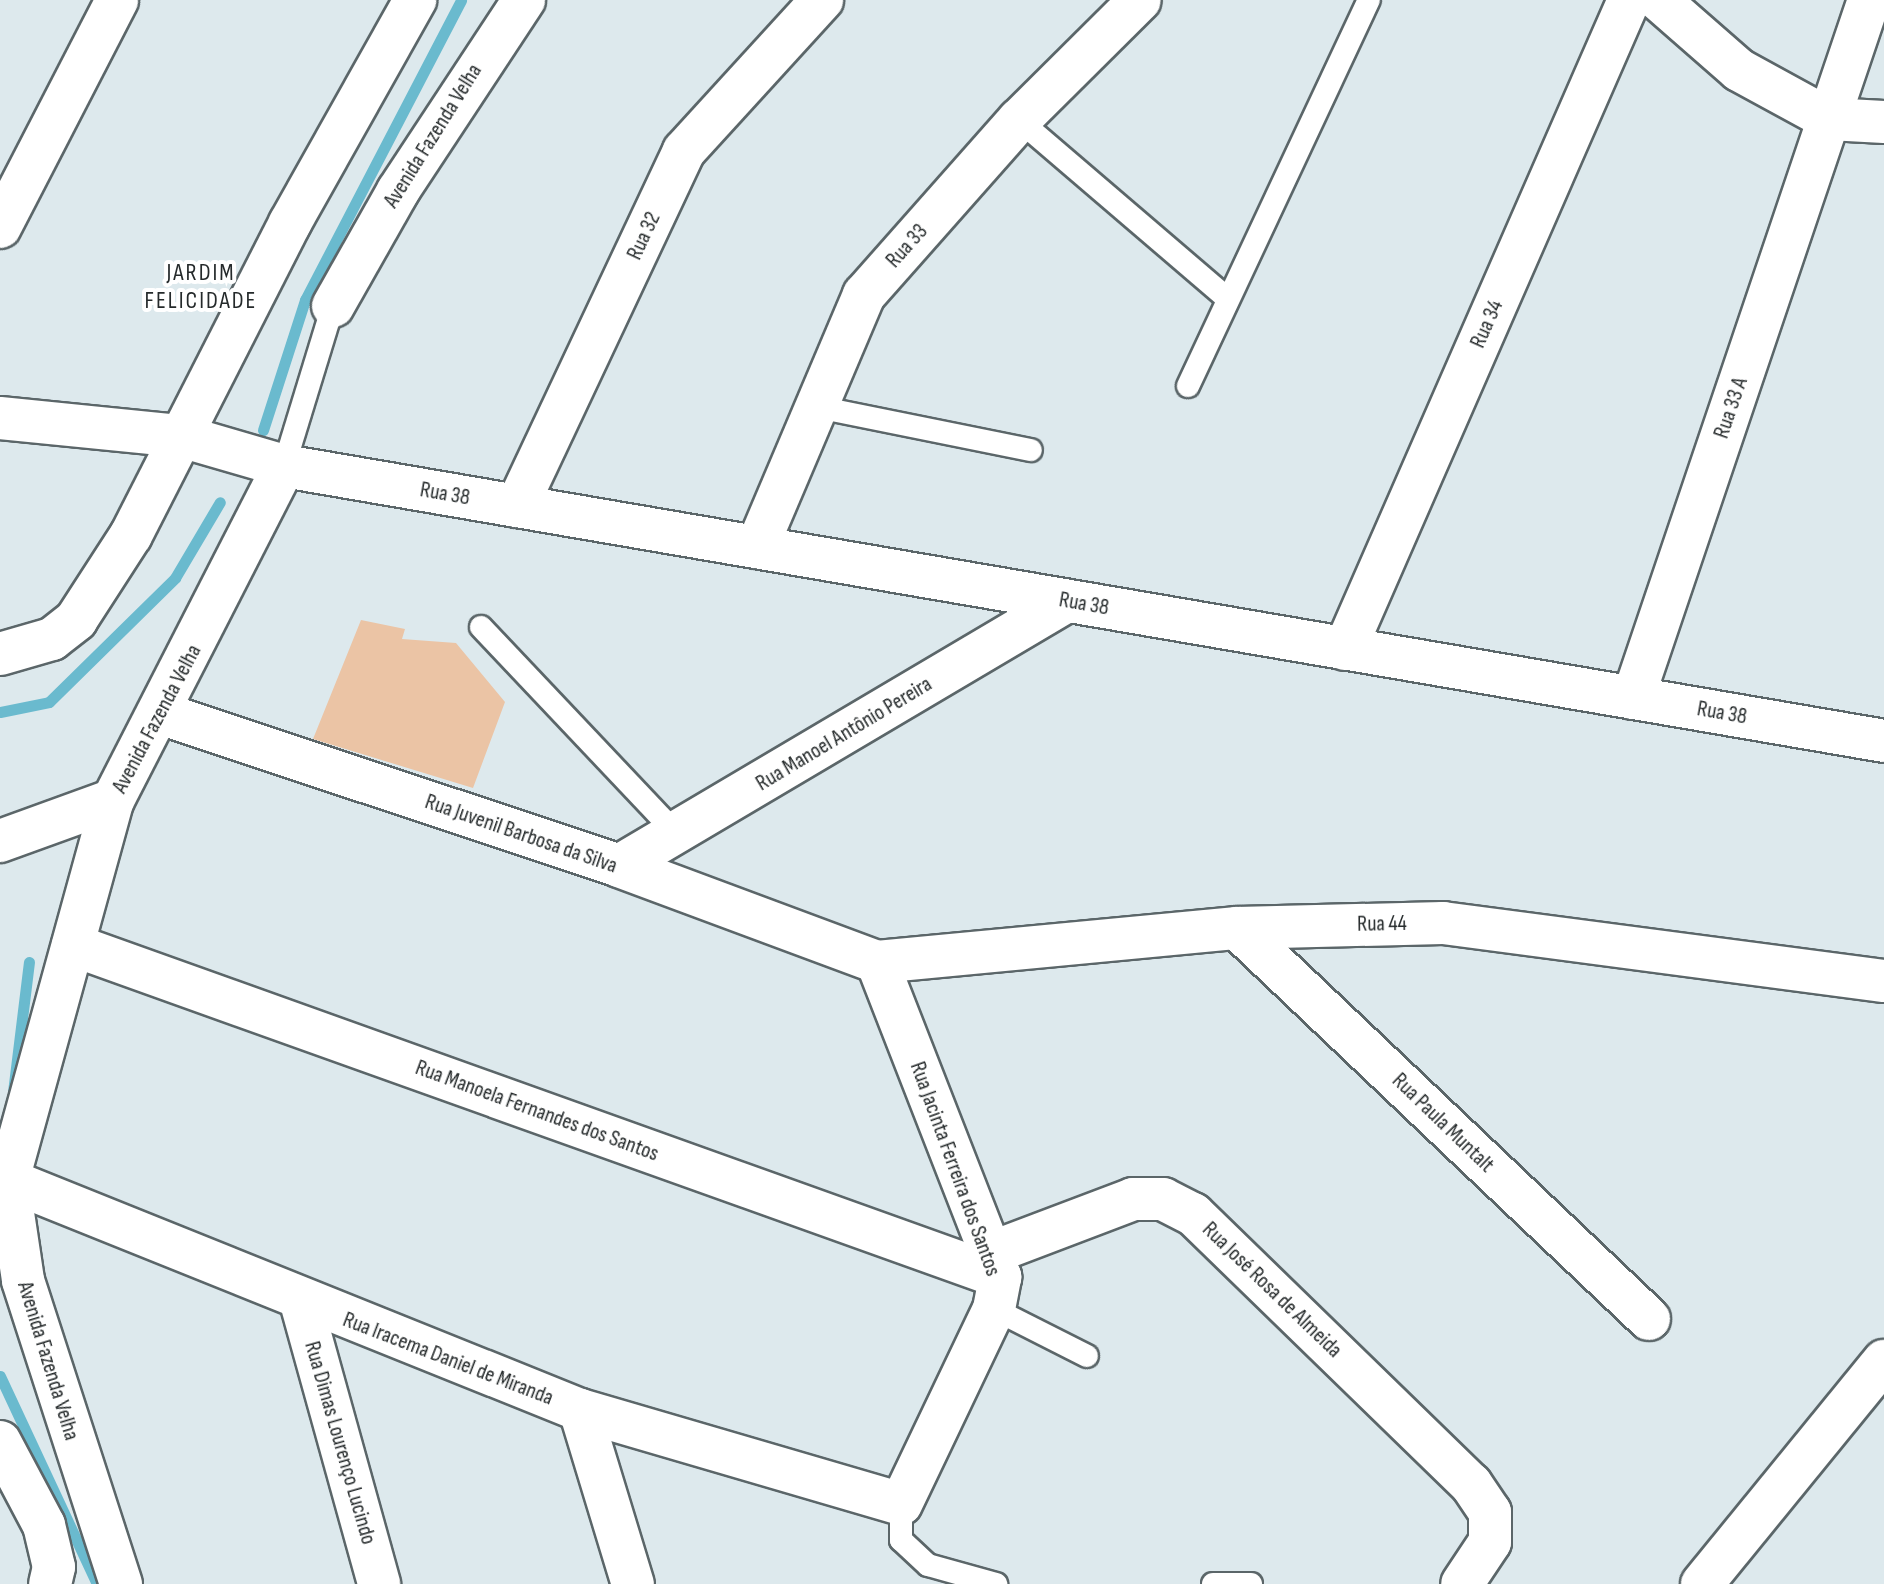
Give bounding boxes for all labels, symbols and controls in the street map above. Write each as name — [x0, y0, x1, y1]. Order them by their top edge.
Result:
street label: Avenida Fazenda Velha — [378, 59, 488, 213]
street label: Rua 32 — [622, 208, 666, 264]
street label: Rua 33 — [881, 219, 933, 273]
district label: JARDIM FELICIDADE — [144, 259, 258, 315]
street label: Rua 34 — [1465, 296, 1509, 352]
street label: Rua 33 A — [1708, 374, 1754, 442]
street label: Rua 38 — [418, 477, 472, 511]
street label: Rua 38 — [1057, 587, 1111, 621]
street label: Avenida Fazenda Velha — [107, 640, 207, 798]
street label: Rua Manoel Antônio Pereira — [751, 671, 937, 797]
street label: Rua 38 — [1695, 696, 1749, 730]
street label: Rua Juvenil Barbosa da Silva — [421, 789, 621, 879]
street label: Rua 44 — [1357, 910, 1407, 938]
street label: Rua Manoela Fernandes dos Santos — [412, 1055, 662, 1167]
street label: Rua Jacinta Ferreira dos Santos — [904, 1058, 1006, 1280]
street label: Rua Paula Muntalt — [1386, 1068, 1500, 1178]
street label: Rua José Rosa de Almeida — [1197, 1217, 1347, 1363]
street label: Avenida Fazenda Velha — [11, 1279, 85, 1443]
street label: Rua Iracema Daniel de Miranda — [339, 1307, 557, 1411]
street label: Rua Dimas Lourenço Lucindo — [298, 1338, 382, 1548]

